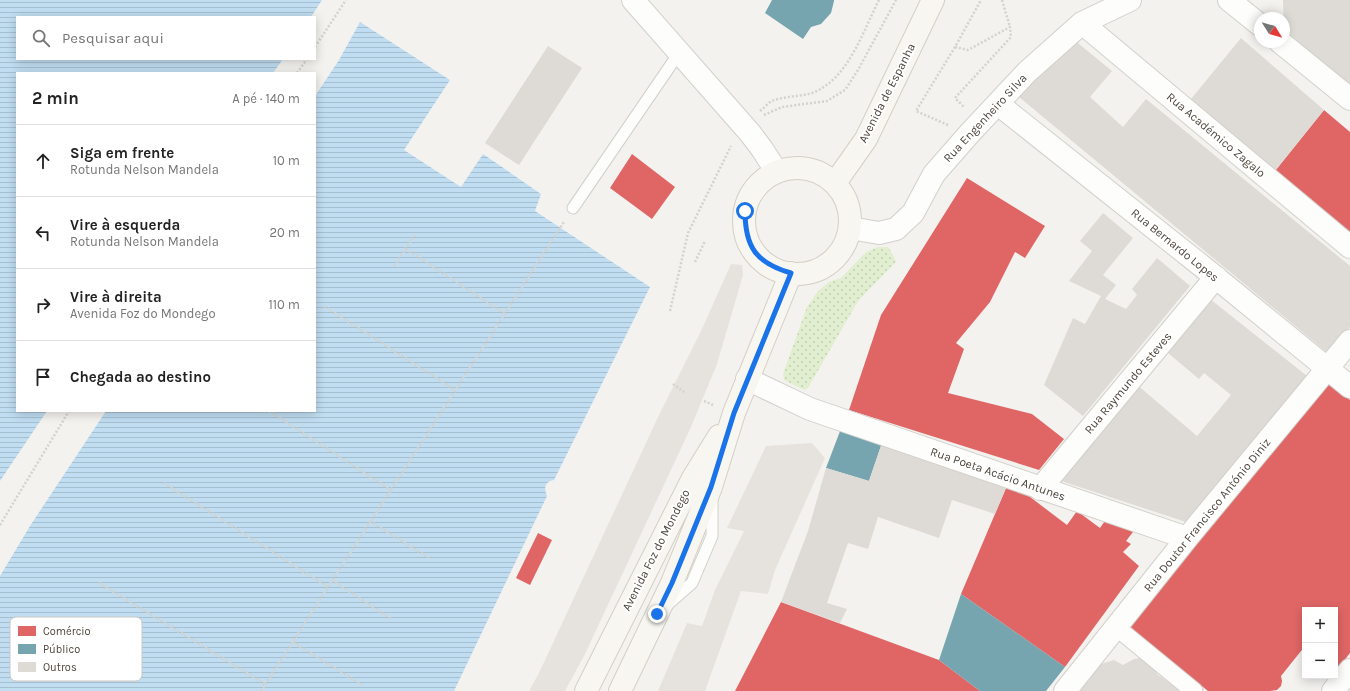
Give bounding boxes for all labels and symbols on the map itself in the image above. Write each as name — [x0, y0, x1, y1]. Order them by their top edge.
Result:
north arrow — [1254, 12, 1290, 48]
street label: Avenida de Espanha — [856, 41, 918, 145]
street label: Rua Engenheiro Silva — [940, 71, 1030, 165]
street label: Rua Académico Zagalo — [1164, 90, 1268, 180]
route start — [736, 202, 754, 220]
street label: Rua Bernardo Lopes — [1128, 205, 1222, 285]
street label: Rua Raymundo Esteves — [1081, 329, 1175, 437]
street label: Rua Doutor Francisco António Diniz — [1141, 435, 1274, 595]
street label: Rua Poeta Acácio Antunes — [929, 444, 1067, 504]
street label: Avenida Foz do Mondego — [619, 487, 693, 613]
route end — [648, 605, 666, 623]
legend — [10, 617, 142, 681]
text: Comércio — [43, 625, 91, 638]
text: Público — [43, 643, 80, 656]
text: Outros — [43, 661, 77, 674]

